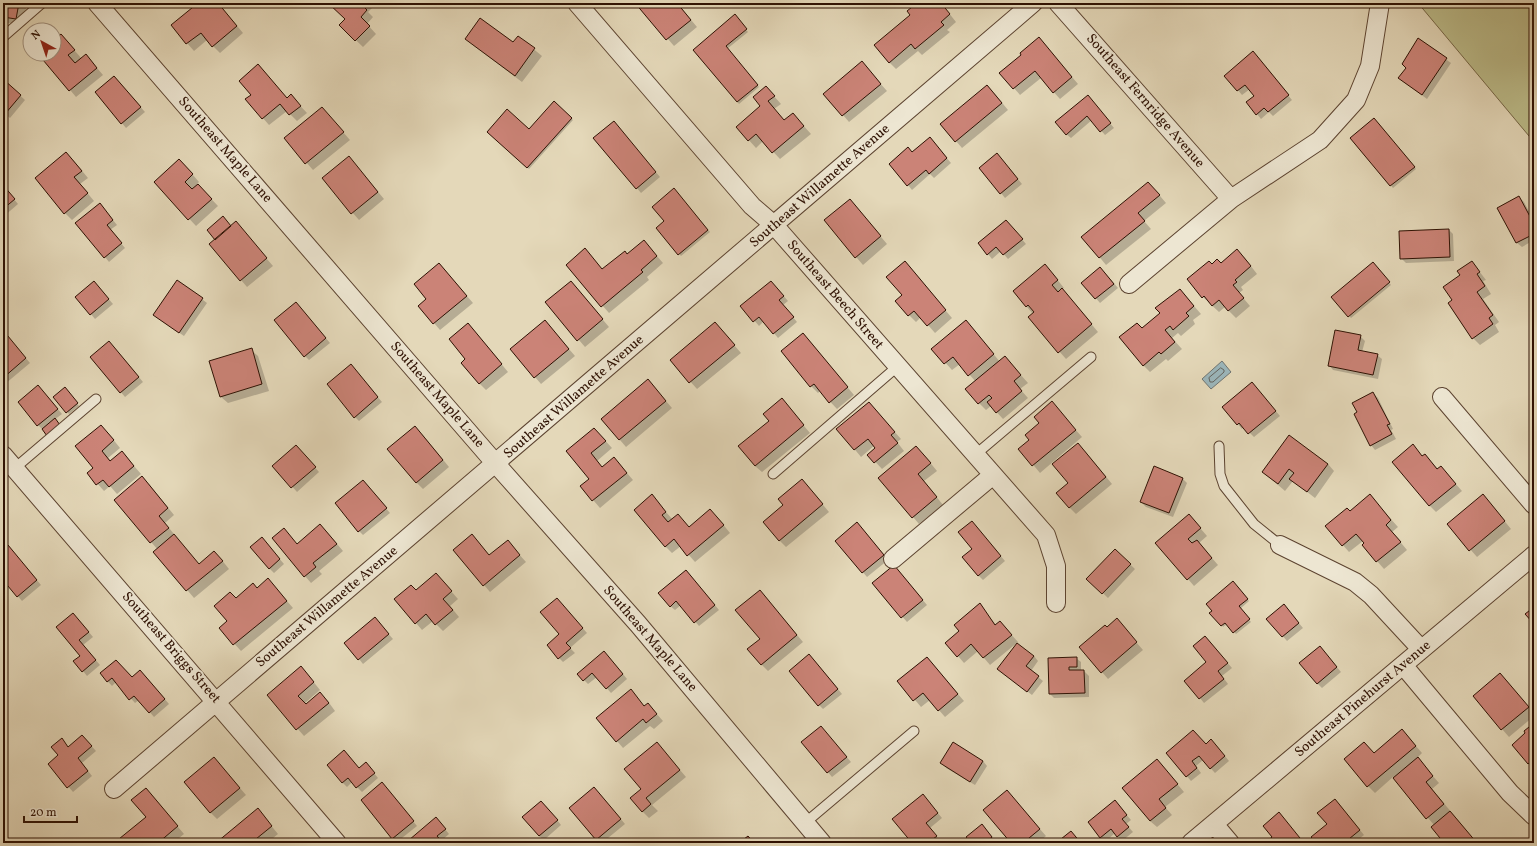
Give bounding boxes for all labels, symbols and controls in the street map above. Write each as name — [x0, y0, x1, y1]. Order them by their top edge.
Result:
north arrow — [22, 22, 62, 62]
text: N — [29, 27, 44, 44]
street label: Southeast Fernridge Avenue — [1081, 30, 1209, 172]
street label: Southeast Maple Lane — [174, 93, 277, 207]
street label: Southeast Willamette Avenue — [746, 119, 895, 252]
street label: Southeast Beech Street — [782, 236, 888, 354]
street label: Southeast Willamette Avenue — [500, 330, 649, 463]
street label: Southeast Maple Lane — [386, 338, 489, 452]
street label: Southeast Willamette Avenue — [252, 542, 402, 672]
street label: Southeast Maple Lane — [599, 582, 702, 696]
street label: Southeast Briggs Street — [117, 588, 225, 708]
street label: Southeast Pinehurst Avenue — [1291, 636, 1435, 762]
scale bar — [24, 798, 77, 824]
text: 20 m — [30, 805, 57, 821]

